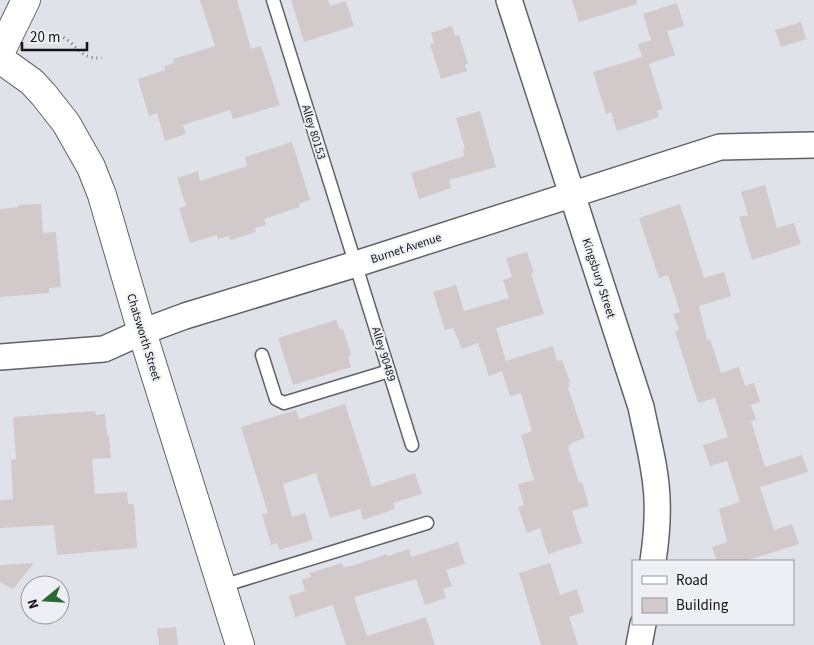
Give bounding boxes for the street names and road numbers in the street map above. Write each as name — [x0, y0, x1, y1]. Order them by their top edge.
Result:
street label: Alley 80153 — [297, 103, 330, 162]
street label: Burnet Avenue — [369, 229, 444, 268]
street label: Kingsbury Street — [578, 236, 619, 320]
street label: Chatsworth Street — [122, 291, 165, 383]
street label: Alley 90489 — [367, 325, 400, 384]

